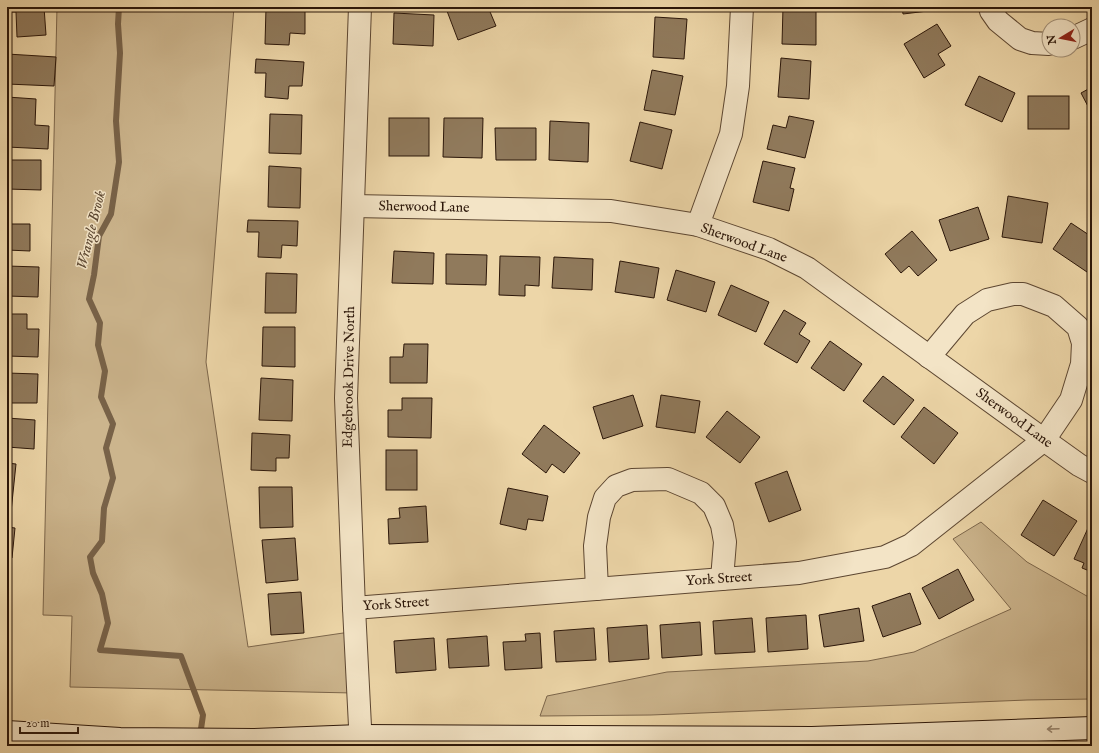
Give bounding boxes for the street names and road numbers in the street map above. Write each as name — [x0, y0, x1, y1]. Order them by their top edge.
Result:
street label: Sherwood Lane — [378, 197, 470, 217]
street label: Sherwood Lane — [698, 219, 790, 267]
street label: Edgebrook Drive North — [339, 305, 359, 448]
street label: Sherwood Lane — [972, 384, 1056, 452]
street label: York Street — [685, 568, 753, 590]
street label: York Street — [362, 593, 430, 615]

